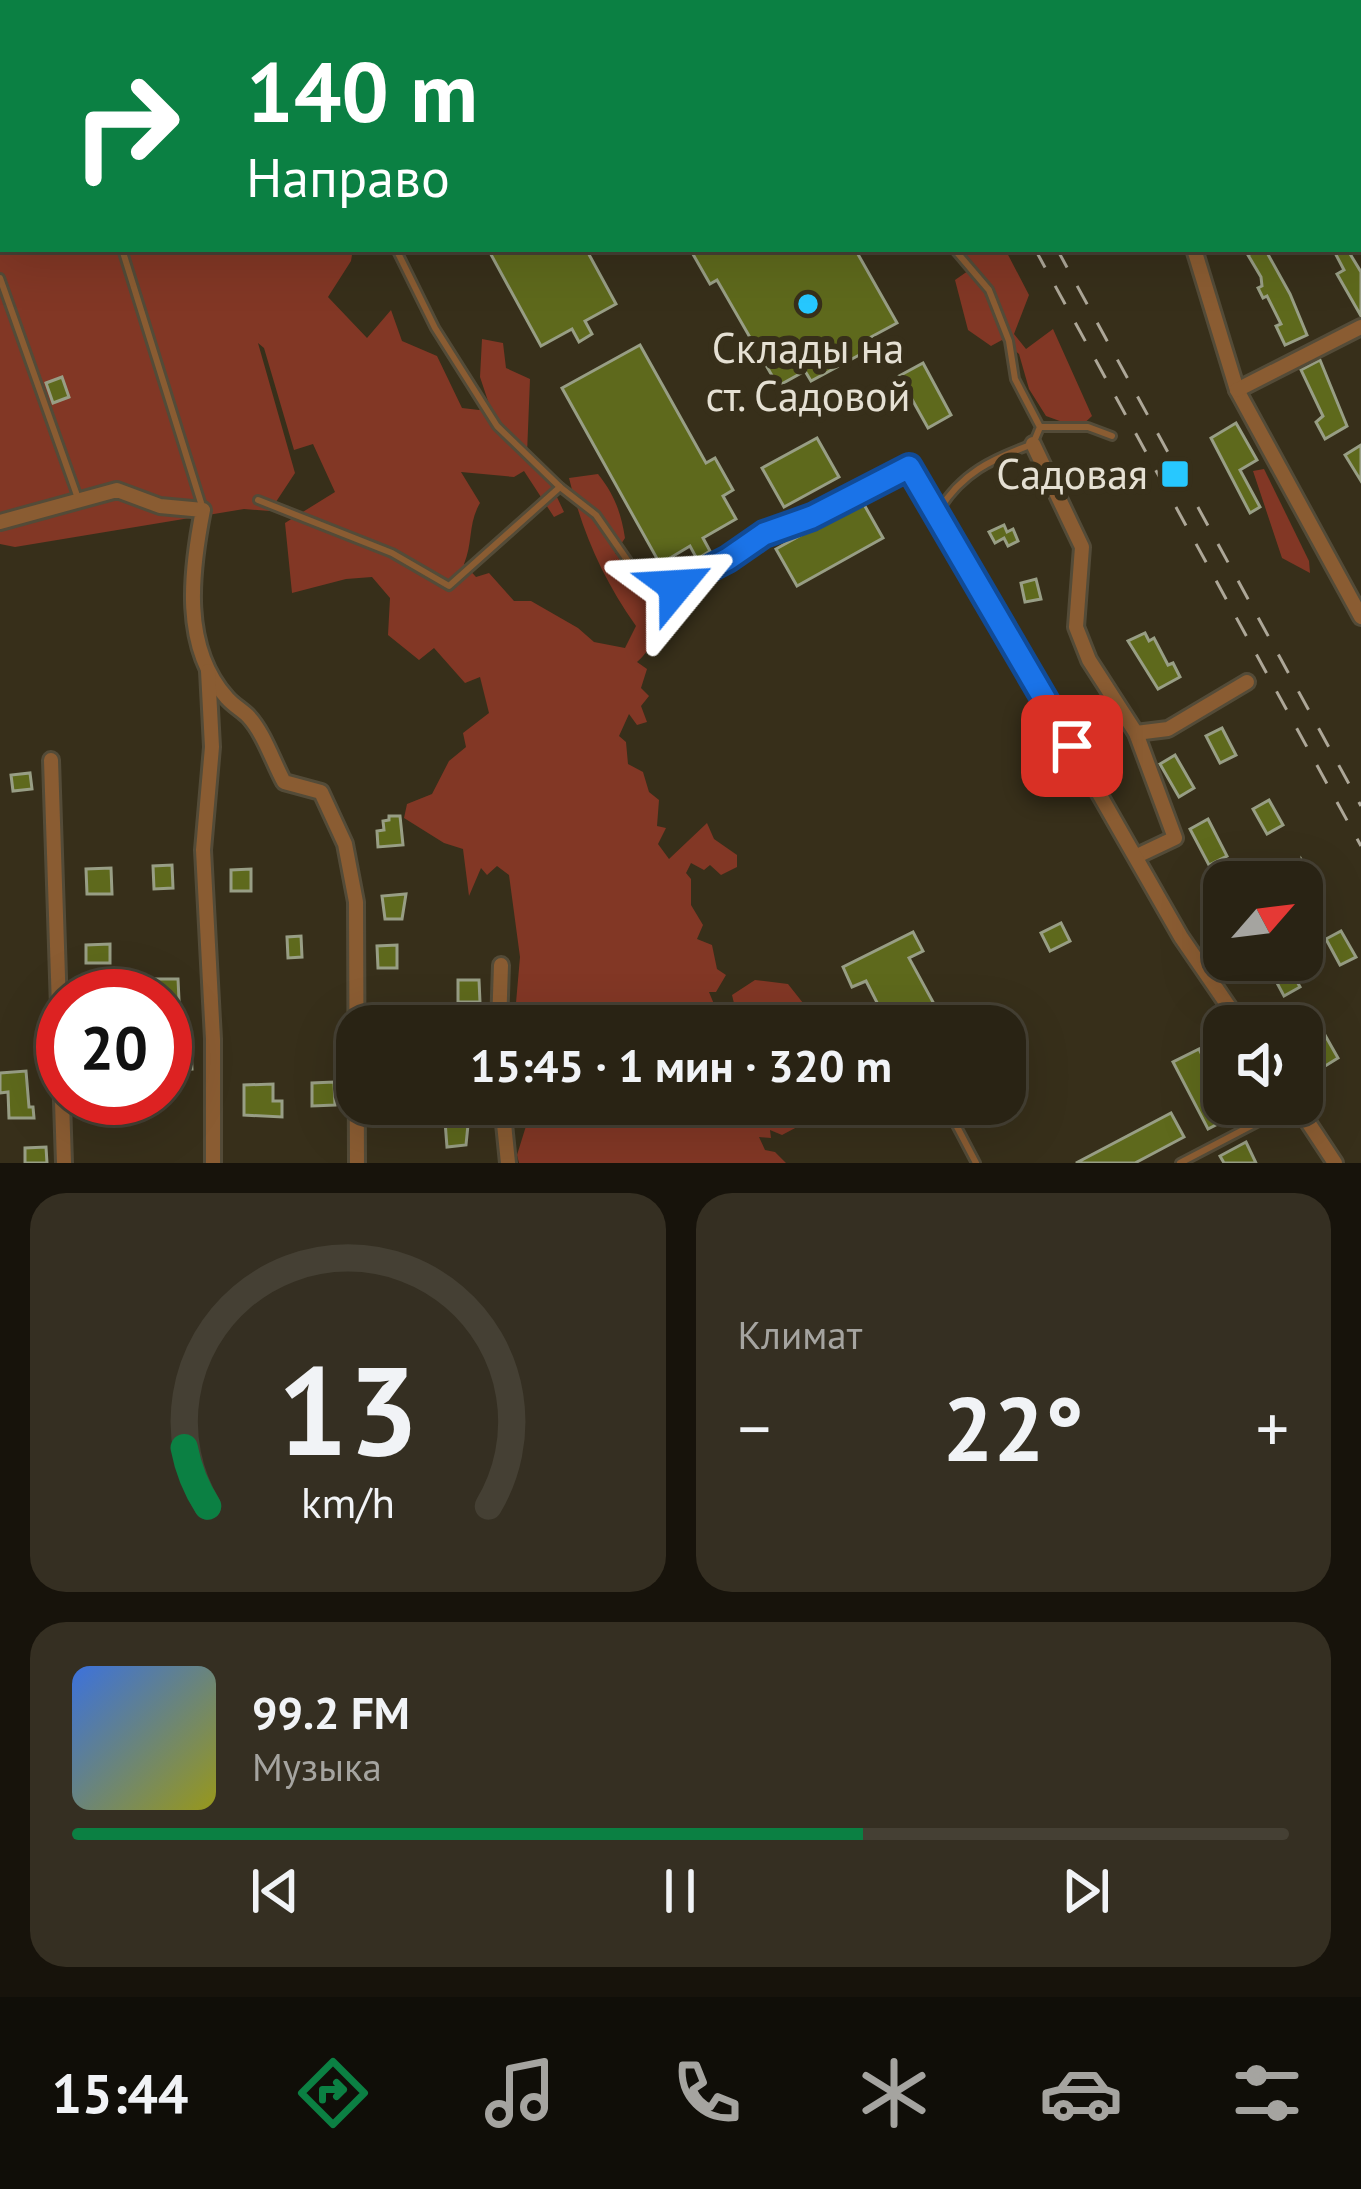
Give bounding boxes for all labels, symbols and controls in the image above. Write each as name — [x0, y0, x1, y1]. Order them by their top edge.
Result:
text: 140 m — [246, 36, 478, 145]
icon: right — [48, 48, 204, 204]
text: Направо — [246, 142, 450, 212]
marker: Склады на ст. Садовой — [795, 291, 821, 317]
place label: Склады на ст. Садовой — [705, 320, 911, 423]
place label: Садовая — [996, 446, 1148, 501]
marker: Садовая — [1159, 458, 1191, 490]
position arrow — [613, 523, 739, 649]
pin — [1021, 695, 1123, 797]
icon: arrive — [1039, 713, 1105, 779]
north arrow — [1203, 861, 1323, 981]
map controls — [1203, 861, 1323, 1125]
speed limit sign: 20 — [36, 969, 192, 1125]
button: sound — [1203, 1005, 1323, 1125]
text: 15:45 · 1 мин · 320 m — [470, 1036, 892, 1094]
text: Климат — [738, 1309, 862, 1360]
text: 13 — [277, 1328, 419, 1489]
text: 22° — [943, 1369, 1084, 1486]
text: − — [738, 1385, 771, 1470]
text: + — [1256, 1385, 1289, 1470]
text: km/h — [301, 1473, 395, 1529]
text: 99.2 FM — [252, 1683, 410, 1741]
text: Музыка — [252, 1741, 382, 1792]
icon: previous — [242, 1858, 308, 1924]
icon: pause — [647, 1858, 713, 1924]
icon: next — [1053, 1858, 1119, 1924]
icon: directions — [291, 2051, 375, 2135]
icon: music — [478, 2051, 562, 2135]
icon: phone — [665, 2051, 749, 2135]
icon: climate — [852, 2051, 936, 2135]
icon: car — [1039, 2051, 1123, 2135]
icon: filters — [1225, 2051, 1309, 2135]
text: 15:44 — [51, 2058, 188, 2128]

